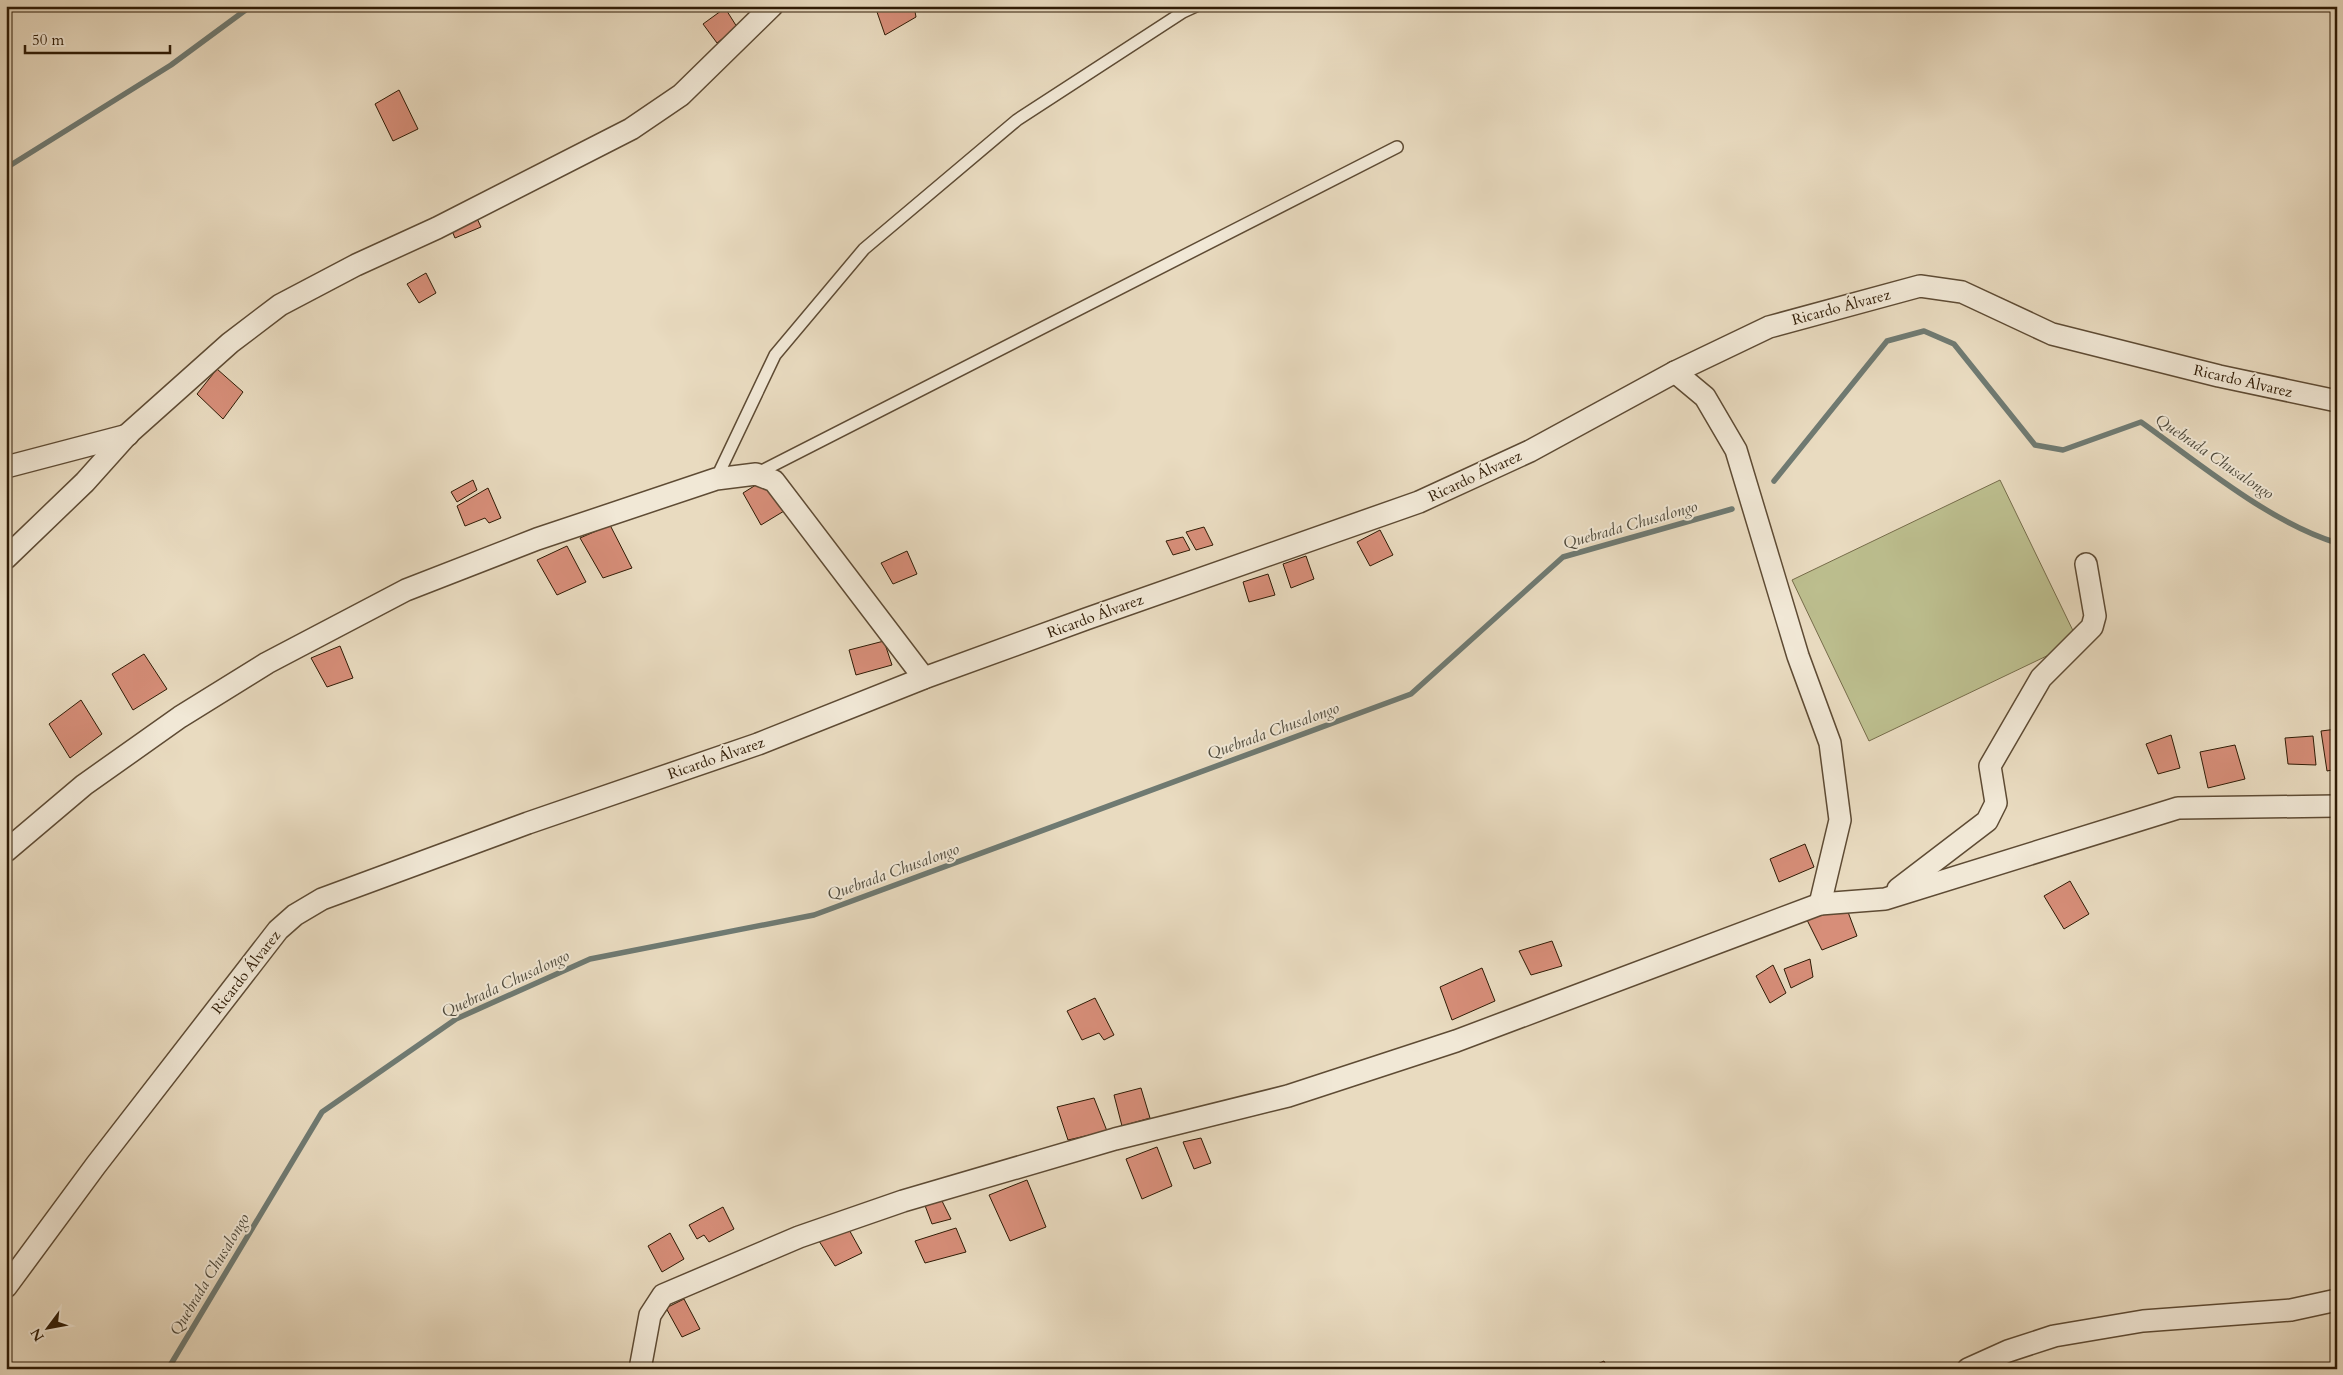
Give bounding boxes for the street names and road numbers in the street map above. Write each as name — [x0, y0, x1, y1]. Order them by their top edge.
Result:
street label: Ricardo Álvarez — [1790, 284, 1893, 330]
street label: Ricardo Álvarez — [2192, 360, 2295, 402]
street label: Ricardo Álvarez — [1425, 445, 1525, 506]
street label: Ricardo Álvarez — [1044, 589, 1146, 643]
street label: Ricardo Álvarez — [665, 732, 767, 784]
street label: Ricardo Álvarez — [207, 926, 285, 1018]

